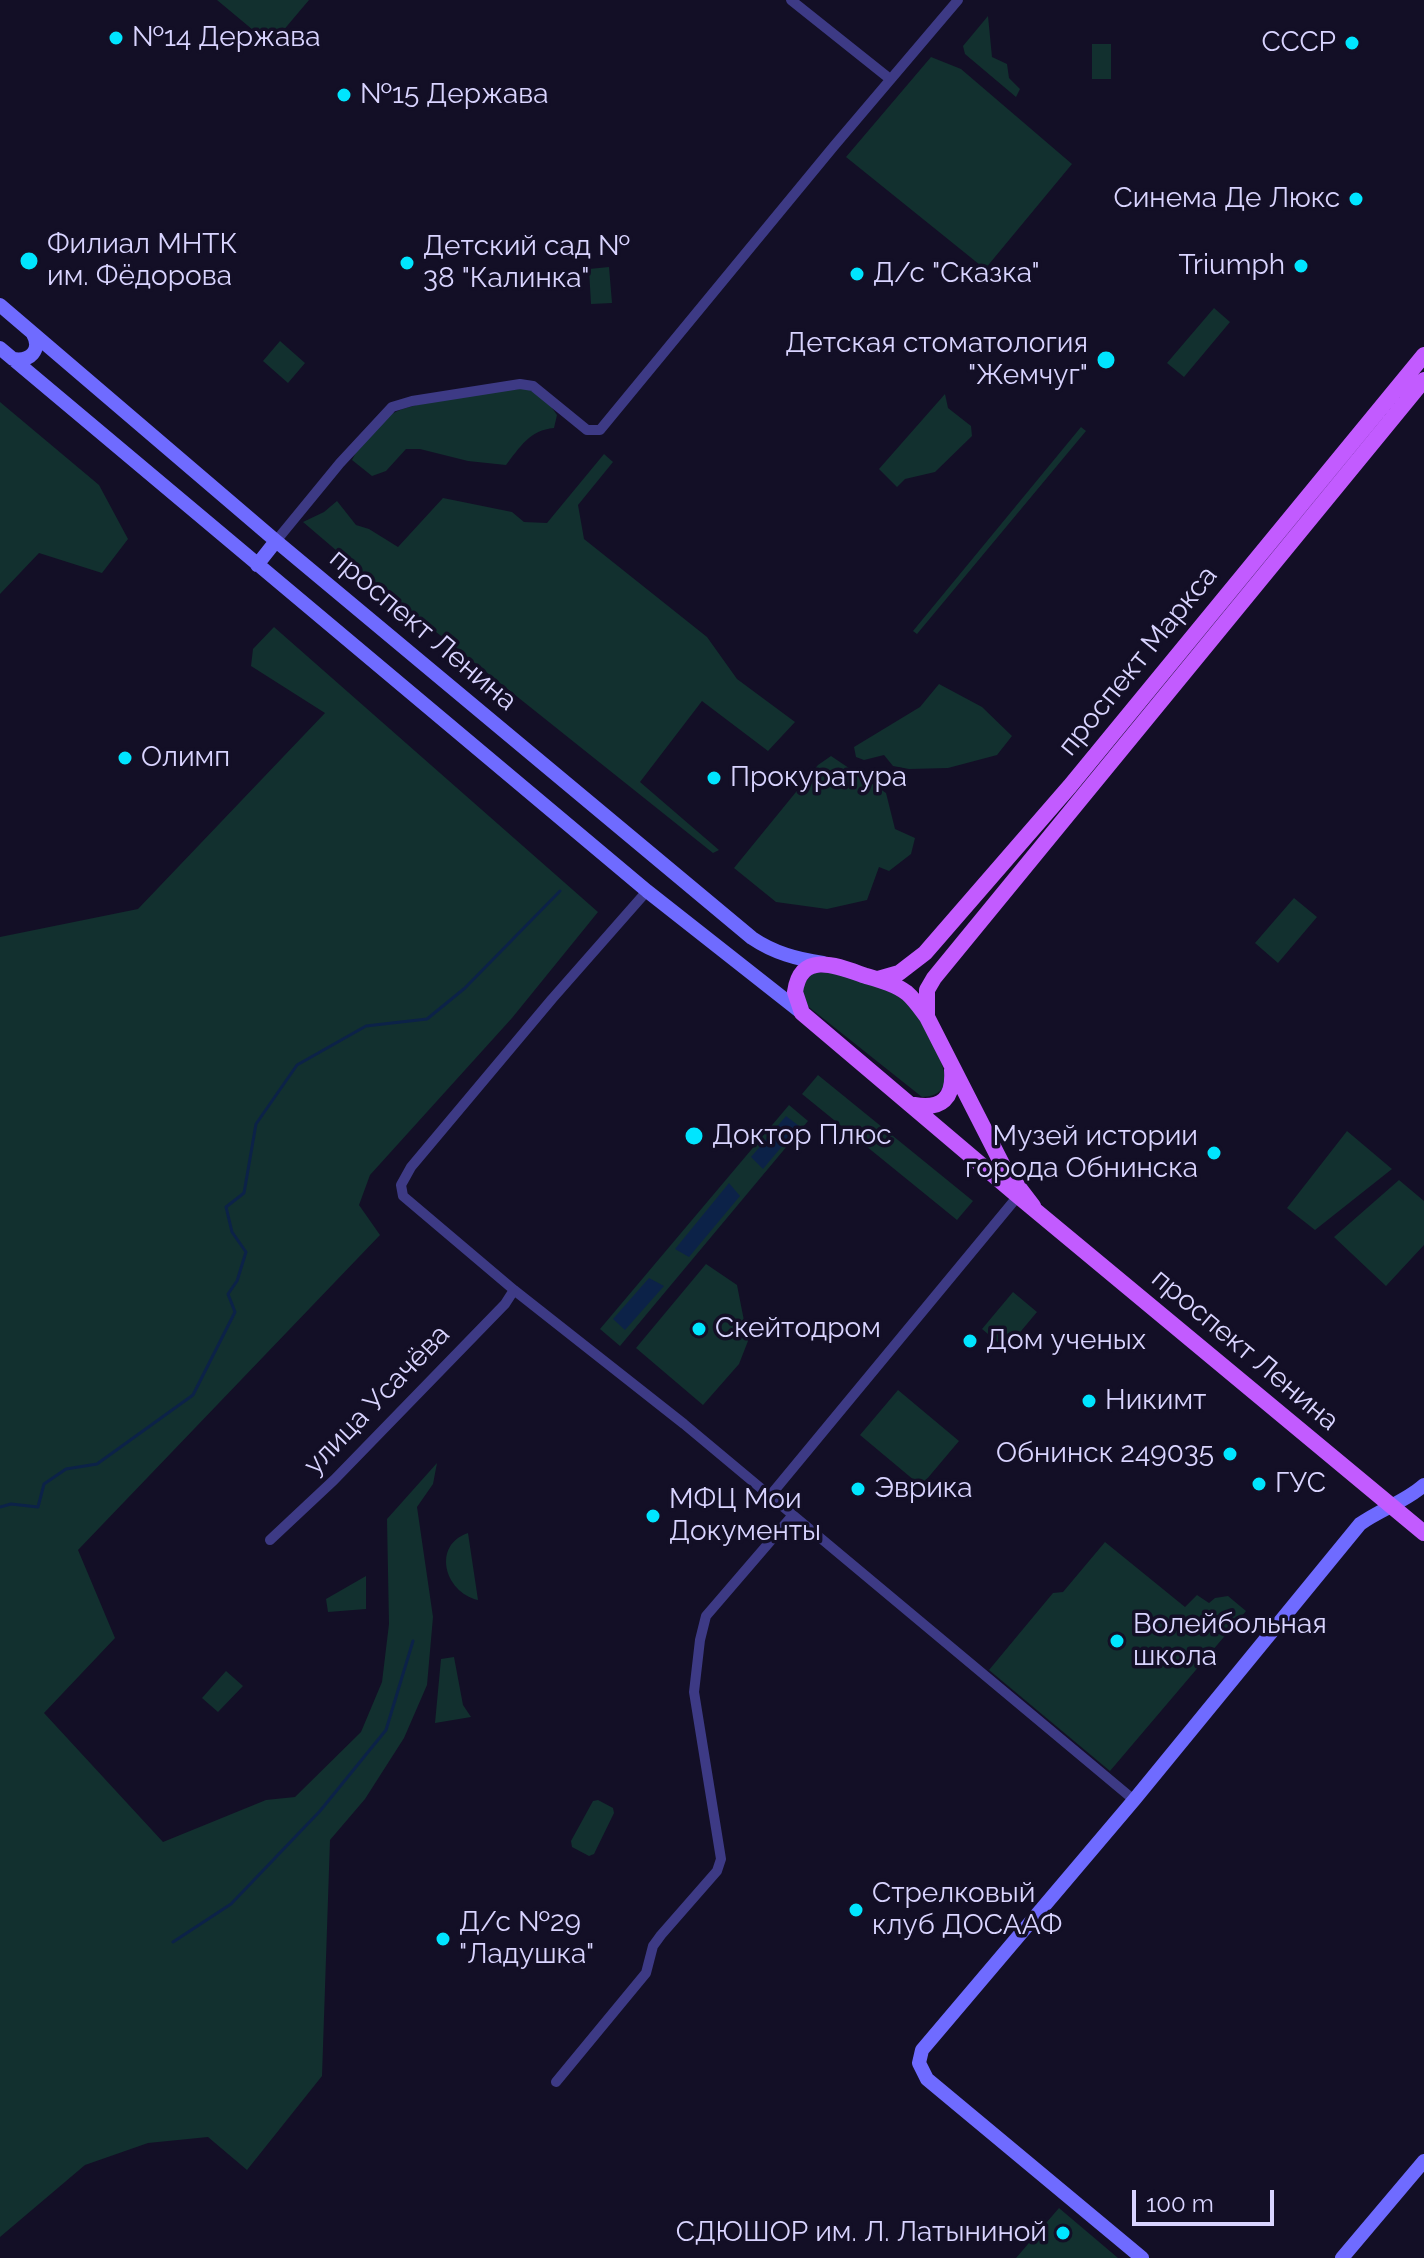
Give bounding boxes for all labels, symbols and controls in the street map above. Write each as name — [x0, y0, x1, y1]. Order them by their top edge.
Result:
place label: №14 Держава — [132, 21, 321, 55]
place label: СССР — [1261, 26, 1336, 60]
marker: №14 Держава — [107, 29, 125, 47]
marker: СССР — [1343, 34, 1361, 52]
place label: №15 Держава — [360, 78, 549, 112]
marker: №15 Держава — [335, 86, 353, 104]
place label: Синема Де Люкс — [1114, 182, 1340, 216]
marker: Синема Де Люкс — [1347, 190, 1365, 208]
place label: Филиал МНТК им. Фёдорова — [47, 228, 237, 294]
place label: Детский сад № 38 "Калинка" — [423, 230, 630, 296]
place label: Triumph — [1179, 249, 1285, 283]
marker: Филиал МНТК им. Фёдорова — [18, 250, 40, 272]
marker: Детский сад № 38 "Калинка" — [398, 254, 416, 272]
place label: Д/с "Сказка" — [873, 257, 1040, 291]
marker: Triumph — [1292, 257, 1310, 275]
marker: Д/с "Сказка" — [848, 265, 866, 283]
place label: Детская стоматология "Жемчуг" — [785, 327, 1088, 393]
marker: Детская стоматология "Жемчуг" — [1095, 349, 1117, 371]
street label: проспект Ленина — [323, 542, 523, 718]
street label: проспект Маркса — [1051, 560, 1225, 762]
place label: Олимп — [141, 741, 230, 775]
marker: Олимп — [116, 749, 134, 767]
place label: Прокуратура — [730, 761, 907, 795]
marker: Прокуратура — [705, 769, 723, 787]
place label: Доктор Плюс — [712, 1119, 892, 1153]
place label: Музей истории города Обнинска — [965, 1120, 1198, 1186]
marker: Доктор Плюс — [683, 1125, 705, 1147]
marker: Музей истории города Обнинска — [1205, 1144, 1223, 1162]
street label: проспект Ленина — [1145, 1262, 1345, 1438]
place label: Скейтодром — [715, 1312, 881, 1346]
street label: улица Усачёва — [297, 1318, 457, 1482]
marker: Скейтодром — [690, 1320, 708, 1338]
place label: Дом ученых — [986, 1324, 1146, 1358]
marker: Дом ученых — [961, 1332, 979, 1350]
place label: Никимт — [1105, 1384, 1206, 1418]
marker: Никимт — [1080, 1392, 1098, 1410]
place label: Обнинск 249035 — [996, 1437, 1214, 1471]
marker: Обнинск 249035 — [1221, 1445, 1239, 1463]
place label: ГУС — [1275, 1467, 1326, 1501]
place label: Эврика — [874, 1472, 973, 1506]
marker: ГУС — [1250, 1475, 1268, 1493]
marker: Эврика — [849, 1480, 867, 1498]
place label: МФЦ Мои Документы — [669, 1483, 821, 1549]
marker: МФЦ Мои Документы — [644, 1507, 662, 1525]
place label: Волейбольная школа — [1133, 1608, 1327, 1674]
marker: Волейбольная школа — [1108, 1632, 1126, 1650]
place label: Стрелковый клуб ДОСААФ — [872, 1877, 1063, 1943]
marker: Стрелковый клуб ДОСААФ — [847, 1901, 865, 1919]
place label: Д/с №29 "Ладушка" — [459, 1906, 594, 1972]
marker: Д/с №29 "Ладушка" — [434, 1930, 452, 1948]
scale bar — [1136, 2174, 1278, 2224]
text: 100 m — [1146, 2189, 1214, 2218]
place label: СДЮШОР им. Л. Латыниной — [676, 2216, 1047, 2250]
marker: СДЮШОР им. Л. Латыниной — [1054, 2224, 1072, 2242]

